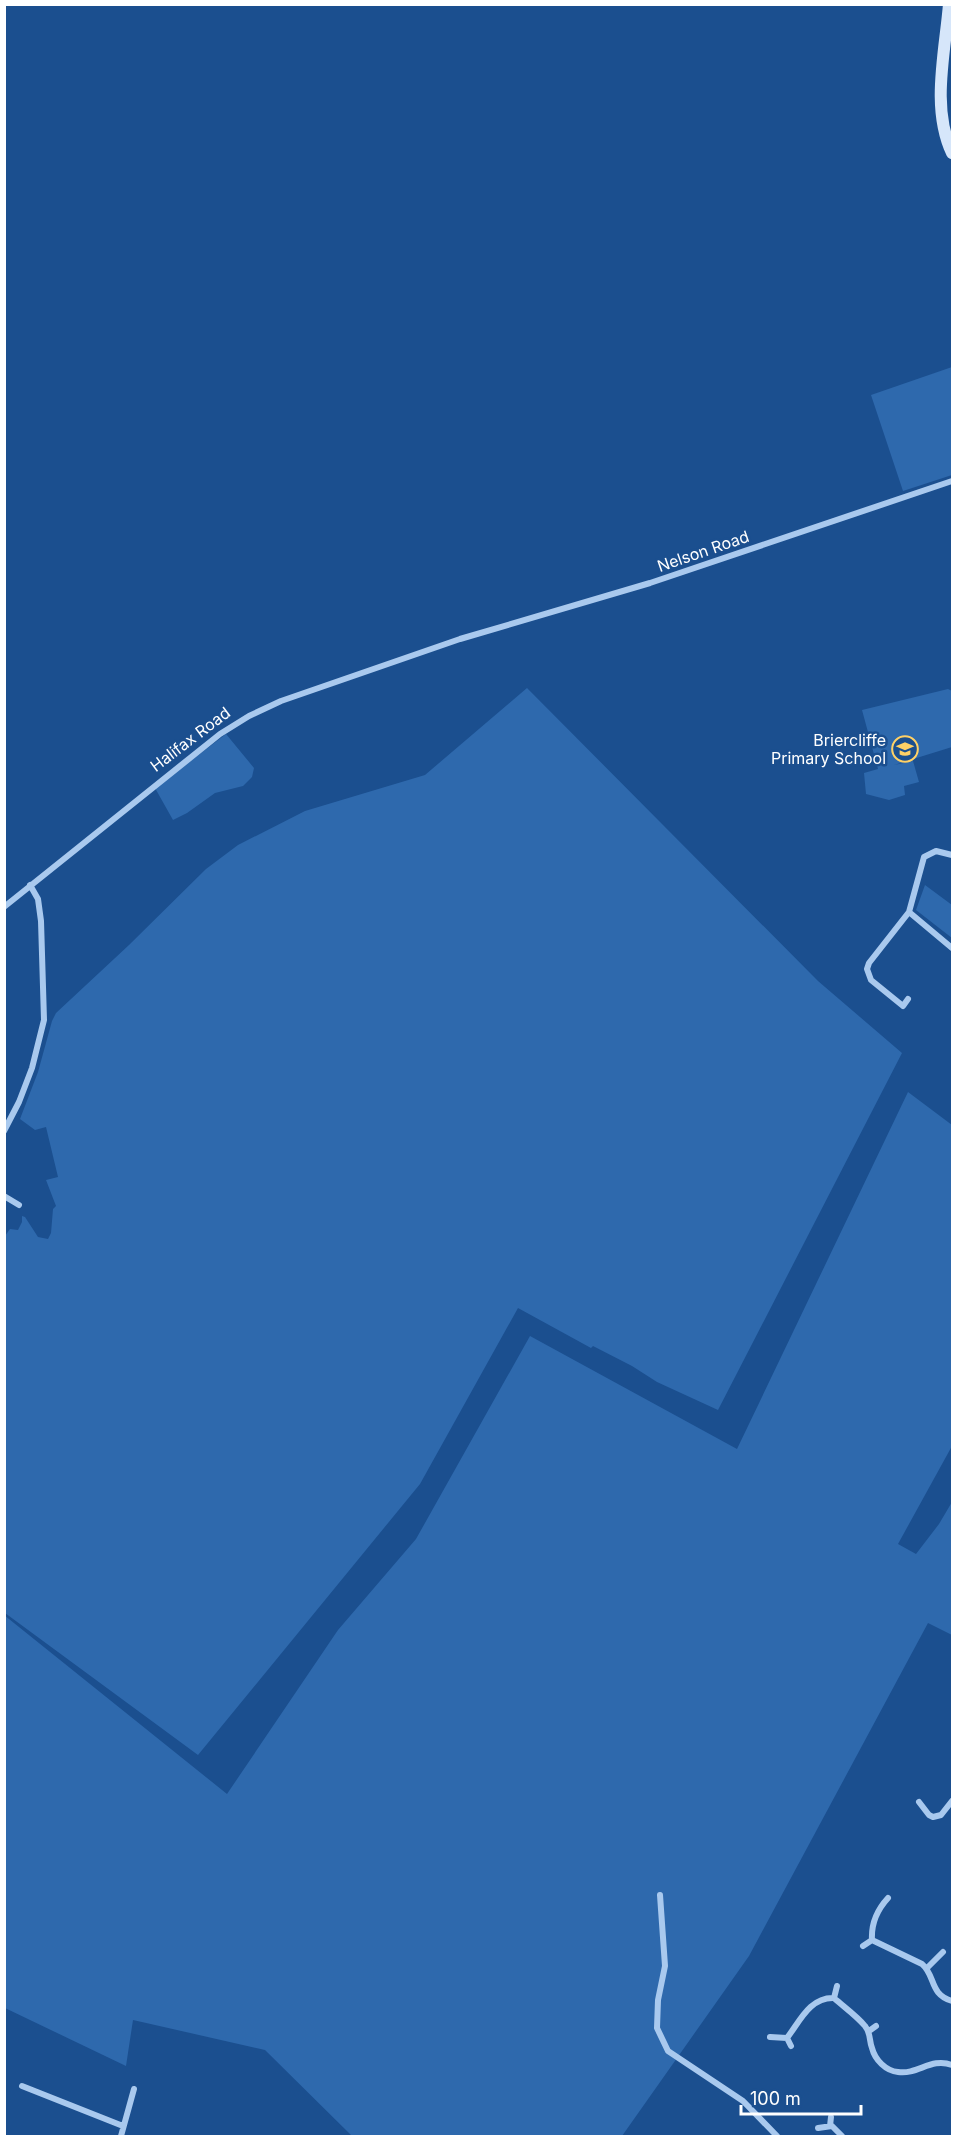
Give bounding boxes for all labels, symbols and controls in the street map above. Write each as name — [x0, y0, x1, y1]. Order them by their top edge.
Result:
street label: Nelson Road — [654, 526, 752, 576]
street label: Halifax Road — [146, 702, 234, 776]
place label: Briercliffe Primary School — [771, 730, 886, 768]
school or university icon: Briercliffe Primary School — [890, 734, 920, 764]
scale bar — [741, 2078, 861, 2116]
text: 100 m — [750, 2088, 801, 2109]

